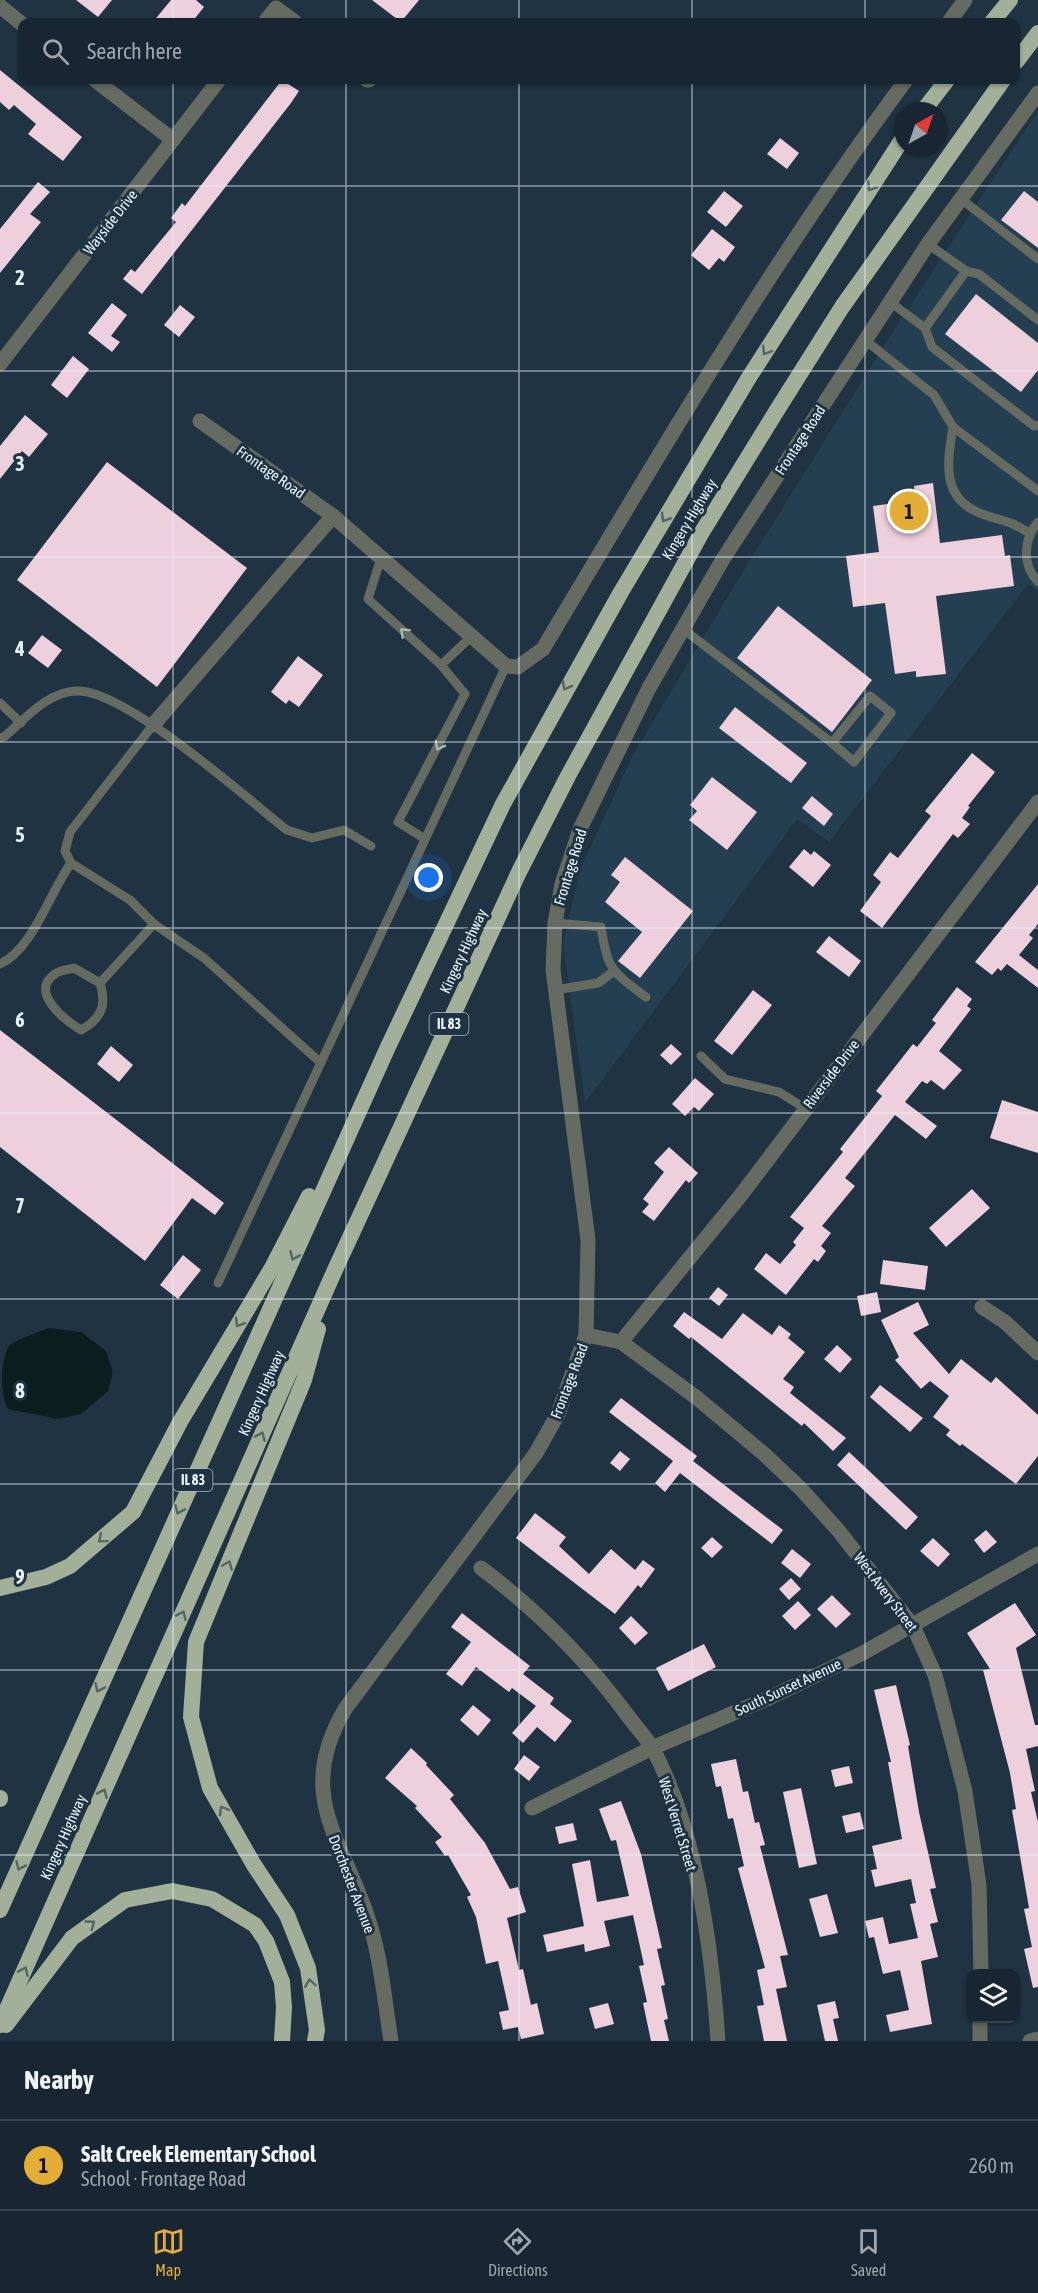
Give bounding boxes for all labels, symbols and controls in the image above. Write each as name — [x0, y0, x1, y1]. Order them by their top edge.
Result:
search box — [18, 18, 1020, 84]
icon: search — [39, 35, 72, 68]
text: Search here — [87, 38, 182, 64]
north arrow — [894, 102, 948, 156]
one-way arrow — [866, 181, 878, 191]
street label: Wayside Drive — [79, 186, 141, 258]
text: 2 — [15, 266, 25, 289]
one-way arrow — [761, 345, 773, 355]
street label: Frontage Road — [771, 402, 829, 478]
street label: Frontage Road — [234, 442, 308, 502]
text: 3 — [15, 452, 25, 475]
street label: Kingery Highway — [658, 475, 720, 563]
pin: 1 — [890, 488, 928, 534]
one-way arrow — [660, 512, 672, 522]
one-way arrow — [401, 628, 411, 639]
text: 4 — [14, 637, 25, 660]
one-way arrow — [562, 680, 573, 691]
one-way arrow — [435, 740, 446, 750]
text: 5 — [15, 823, 25, 846]
street label: Frontage Road — [550, 827, 590, 907]
your location — [414, 863, 443, 892]
street label: Kingery Highway — [436, 906, 490, 996]
text: 6 — [15, 1008, 25, 1031]
road number: IL 83 — [430, 1013, 468, 1035]
street label: Riverside Drive — [800, 1036, 863, 1112]
text: 7 — [15, 1194, 25, 1217]
one-way arrow — [289, 1250, 301, 1261]
one-way arrow — [235, 1317, 246, 1327]
street label: Frontage Road — [547, 1341, 591, 1421]
street label: Kingery Highway — [235, 1348, 287, 1438]
text: 8 — [15, 1379, 25, 1402]
one-way arrow — [254, 1432, 266, 1443]
road number: IL 83 — [174, 1469, 212, 1491]
one-way arrow — [175, 1504, 187, 1515]
one-way arrow — [98, 1531, 109, 1542]
street label: West Avery Street — [851, 1549, 921, 1635]
one-way arrow — [221, 1560, 233, 1571]
text: 9 — [15, 1565, 25, 1588]
one-way arrow — [175, 1610, 187, 1621]
street label: South Sunset Avenue — [732, 1655, 844, 1719]
one-way arrow — [95, 1682, 107, 1693]
street label: West Verret Street — [656, 1775, 700, 1873]
one-way arrow — [96, 1788, 108, 1799]
street label: Kingery Highway — [37, 1792, 89, 1882]
one-way arrow — [219, 1806, 230, 1816]
street label: Dorchester Avenue — [325, 1833, 379, 1936]
one-way arrow — [15, 1860, 27, 1871]
one-way arrow — [85, 1920, 96, 1931]
one-way arrow — [16, 1967, 28, 1978]
map controls — [966, 1969, 1020, 2023]
button: layers — [966, 1969, 1020, 2023]
one-way arrow — [304, 1978, 316, 1988]
text: Nearby — [24, 2065, 94, 2095]
text: Salt Creek Elementary School — [81, 2141, 316, 2167]
text: 1 — [39, 2154, 48, 2177]
text: 260 m — [969, 2154, 1014, 2177]
text: School · Frontage Road — [81, 2167, 246, 2190]
tab: Map — [152, 2225, 185, 2279]
tab: Directions — [488, 2225, 548, 2279]
tab: Saved — [851, 2225, 886, 2279]

